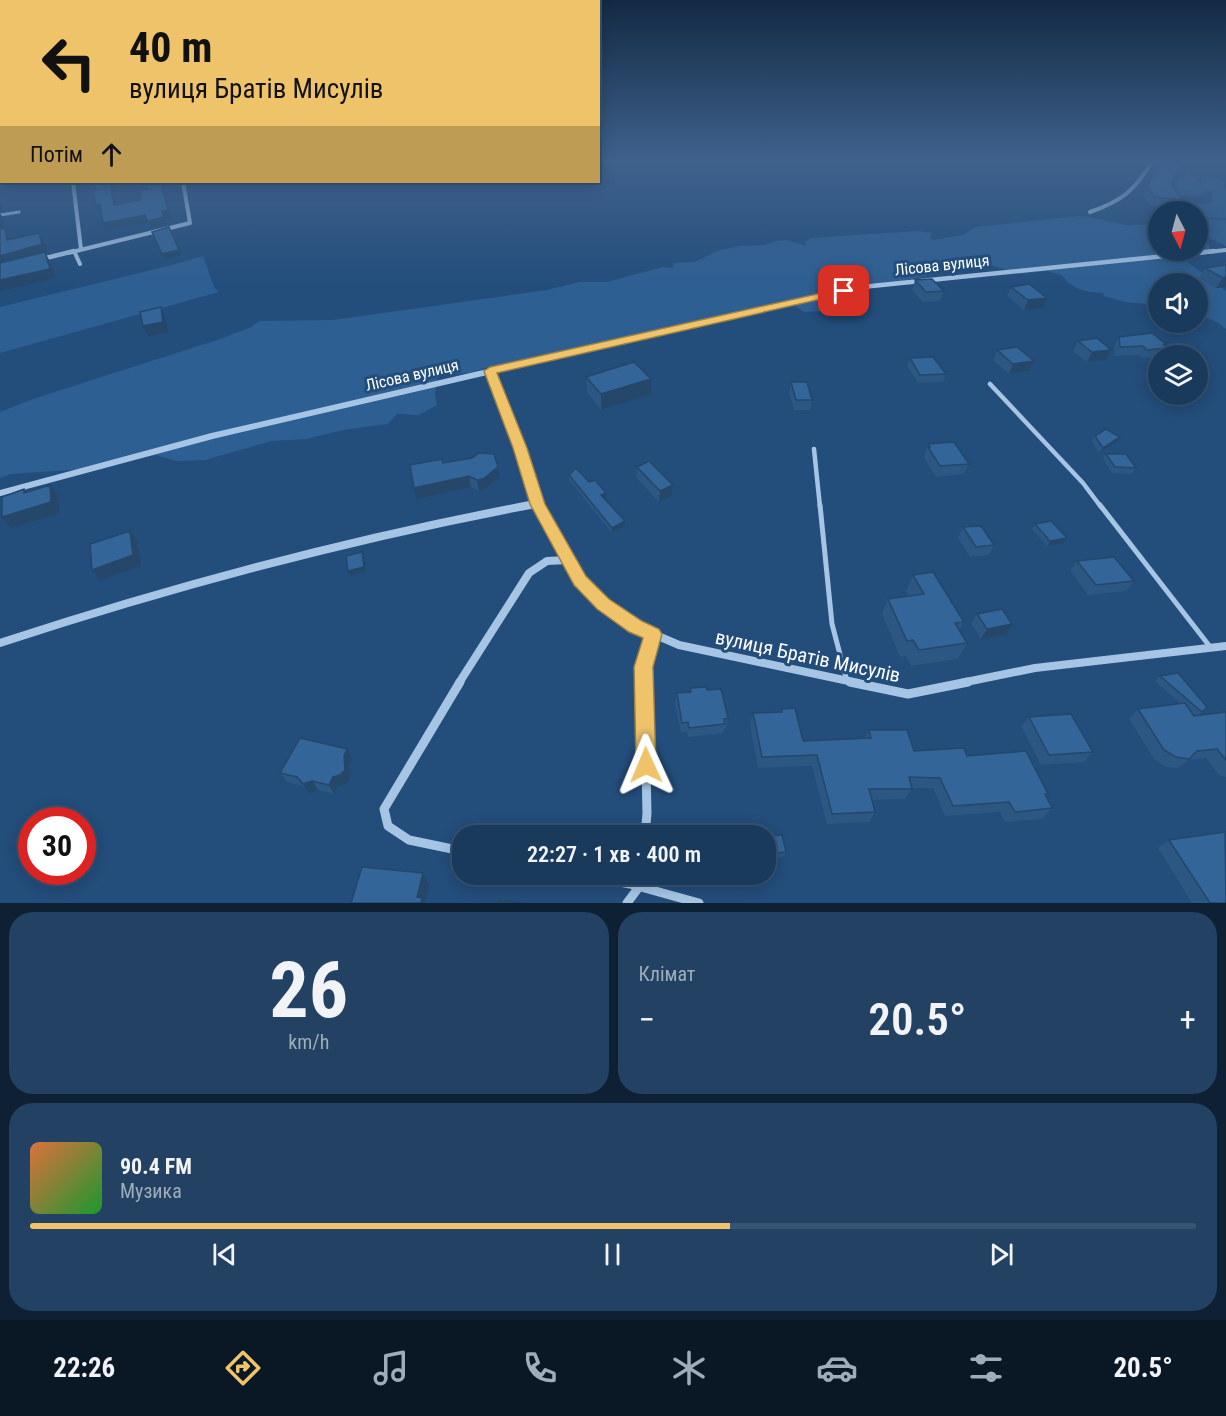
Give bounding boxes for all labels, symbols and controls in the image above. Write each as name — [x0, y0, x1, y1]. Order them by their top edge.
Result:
text: 40 m — [129, 23, 212, 72]
icon: left — [30, 24, 108, 102]
text: вулиця Братів Мисулів — [129, 73, 383, 105]
icon: ahead — [95, 138, 128, 171]
text: Потім — [30, 142, 83, 167]
north arrow — [1148, 201, 1208, 261]
map controls — [1148, 201, 1208, 405]
street label: Лісова вулиця — [894, 251, 990, 279]
pin — [818, 265, 869, 316]
button: sound — [1148, 273, 1208, 333]
icon: arrive — [827, 274, 860, 307]
button: layers — [1148, 345, 1208, 405]
street label: Лісова вулиця — [363, 355, 461, 395]
street label: вулиця Братів Мисулів — [713, 625, 903, 687]
position arrow — [614, 733, 678, 797]
speed limit sign: 30 — [18, 807, 96, 885]
text: 22:27 · 1 хв · 400 m — [527, 842, 701, 867]
text: 26 — [269, 945, 348, 1036]
text: Клімат — [639, 962, 695, 986]
text: 20.5° — [868, 993, 966, 1046]
text: − — [639, 1000, 655, 1039]
text: + — [1180, 1000, 1196, 1039]
text: km/h — [288, 1030, 329, 1054]
text: 90.4 FM — [120, 1154, 192, 1179]
text: Музика — [120, 1179, 182, 1203]
icon: previous — [208, 1238, 241, 1271]
icon: pause — [596, 1238, 629, 1271]
icon: next — [985, 1238, 1018, 1271]
icon: directions — [222, 1347, 264, 1389]
icon: music — [370, 1347, 412, 1389]
icon: phone — [519, 1347, 561, 1389]
icon: climate — [668, 1347, 710, 1389]
icon: car — [816, 1347, 858, 1389]
icon: filters — [965, 1347, 1007, 1389]
text: 22:26 — [53, 1352, 115, 1384]
text: 20.5° — [1113, 1352, 1173, 1384]

